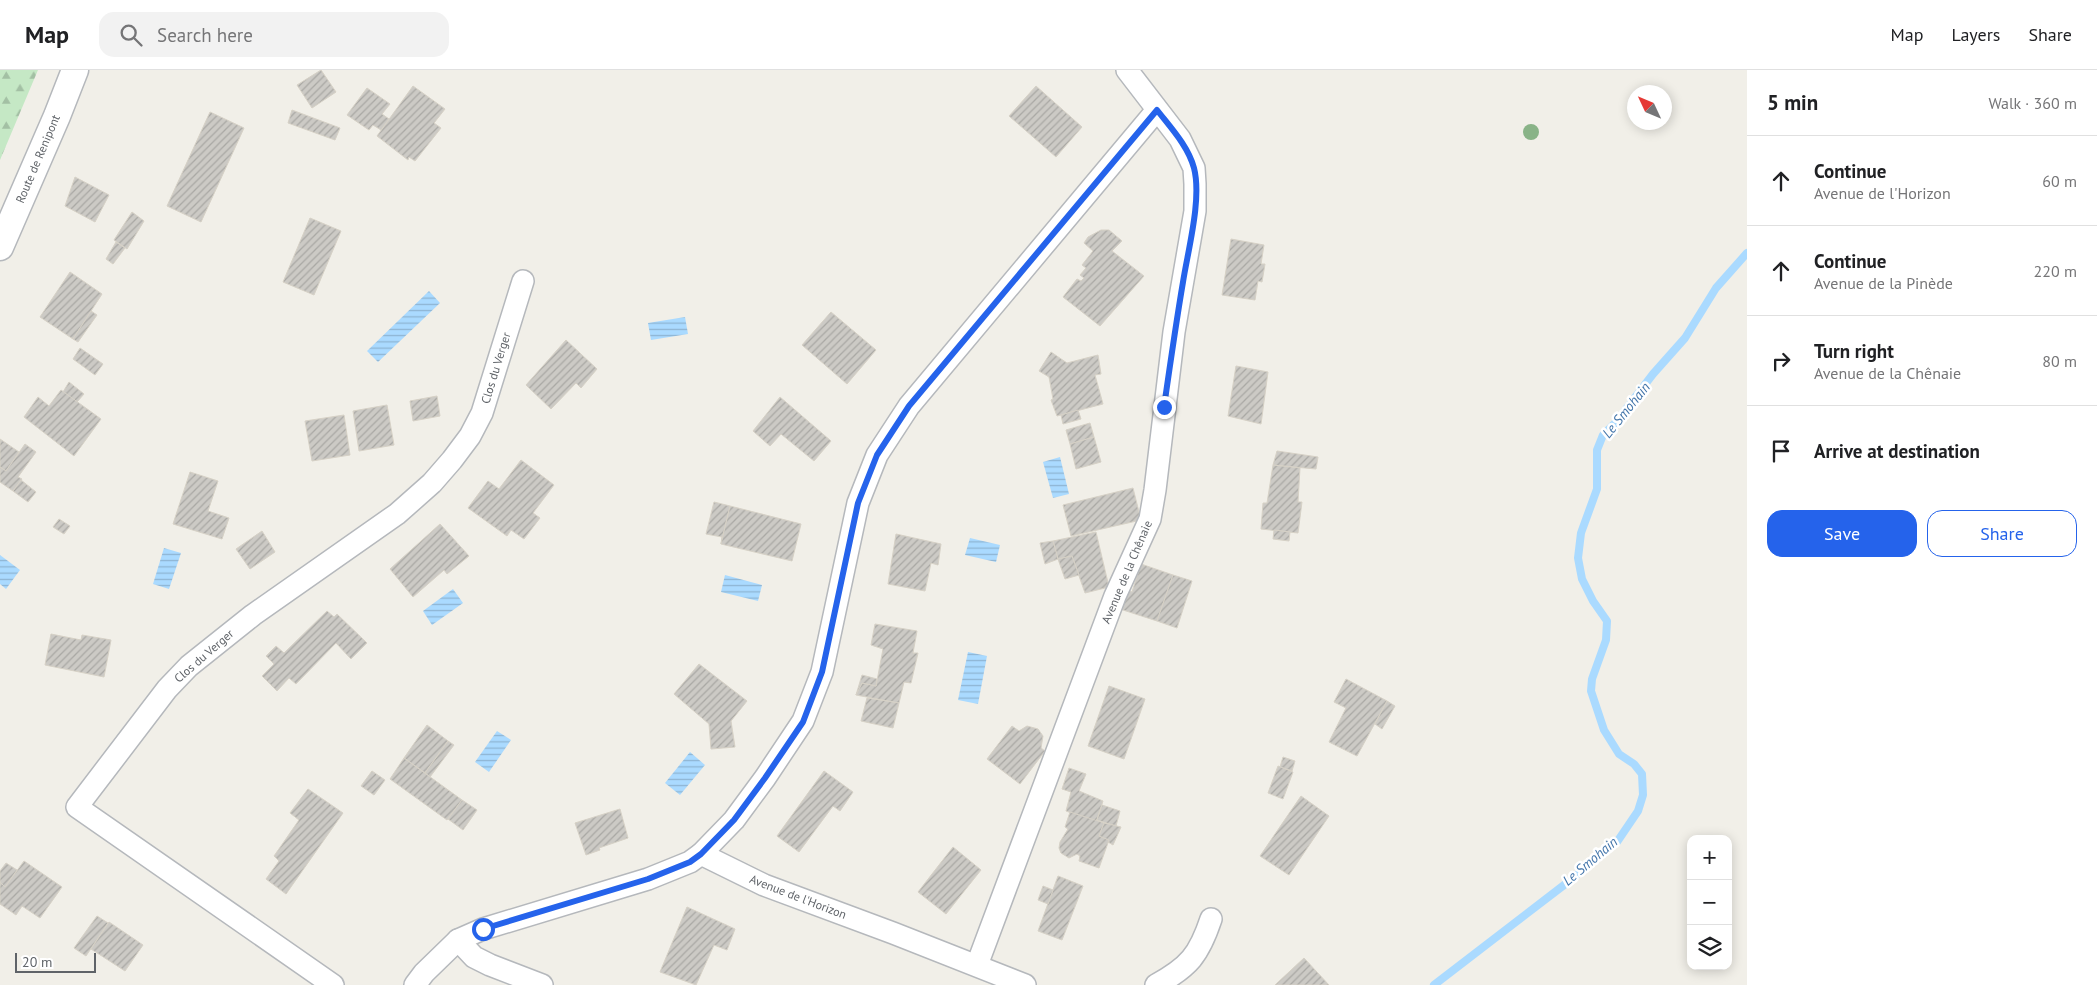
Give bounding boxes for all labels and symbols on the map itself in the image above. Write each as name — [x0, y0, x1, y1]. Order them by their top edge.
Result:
north arrow — [1627, 85, 1672, 130]
street label: Route de Renipont — [12, 112, 63, 205]
street label: Clos du Verger — [478, 330, 513, 405]
water label: Le Smohain — [1598, 378, 1654, 442]
route end — [1153, 396, 1176, 419]
street label: Avenue de la Chênaie — [1098, 518, 1155, 626]
street label: Clos du Verger — [171, 626, 236, 685]
water label: Le Smohain — [1559, 833, 1621, 889]
street label: Avenue de l'Horizon — [748, 871, 849, 922]
route start — [472, 918, 495, 941]
scale bar — [15, 950, 96, 973]

